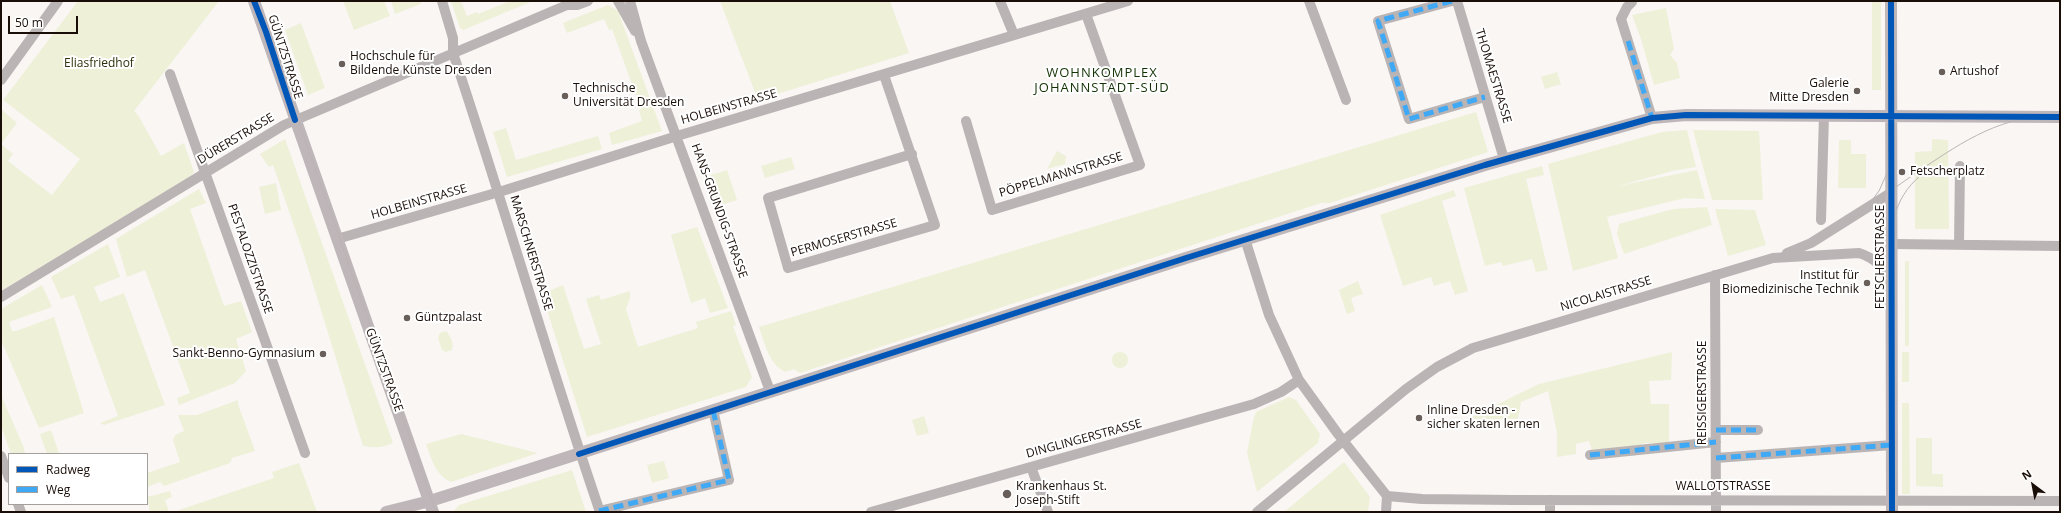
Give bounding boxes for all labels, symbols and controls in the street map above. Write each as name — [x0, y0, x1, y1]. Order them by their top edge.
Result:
scale bar — [10, 8, 80, 34]
street label: GÜNTZSTRASSE — [265, 13, 305, 101]
text: 50 m — [15, 14, 43, 31]
street label: THOMAESTRASSE — [1472, 27, 1514, 125]
place label: Hochschule für Bildende Künste Dresden — [350, 50, 492, 78]
park label: Eliasfriedhof — [64, 57, 134, 71]
marker: Hochschule für Bildende Künste Dresden — [337, 59, 347, 69]
district label: WOHNKOMPLEX JOHANNSTADT-SÜD — [1034, 65, 1170, 96]
place label: Artushof — [1950, 65, 1998, 79]
marker: Artushof — [1937, 67, 1947, 77]
place label: Galerie Mitte Dresden — [1769, 77, 1849, 105]
place label: Technische Universität Dresden — [573, 82, 684, 110]
street label: HOLBEINSTRASSE — [679, 86, 779, 128]
marker: Galerie Mitte Dresden — [1852, 86, 1862, 96]
marker: Technische Universität Dresden — [560, 91, 570, 101]
street label: DÜRERSTRASSE — [195, 110, 277, 168]
street label: HANS-GRUNDIG-STRASSE — [688, 142, 750, 280]
street label: PÖPPELMANNSTRASSE — [998, 149, 1124, 201]
place label: Fetscherplatz — [1910, 165, 1985, 179]
marker: Fetscherplatz — [1897, 167, 1907, 177]
street label: HOLBEINSTRASSE — [369, 181, 469, 223]
street label: MARSCHNERSTRASSE — [507, 194, 555, 312]
street label: PESTALOZZISTRASSE — [224, 202, 276, 316]
street label: FETSCHERSTRASSE — [1874, 205, 1888, 309]
street label: PERMOSERSTRASSE — [789, 216, 899, 260]
place label: Institut für Biomedizinische Technik — [1722, 269, 1859, 297]
street label: NICOLAISTRASSE — [1559, 273, 1653, 315]
marker: Institut für Biomedizinische Technik — [1862, 278, 1872, 288]
place label: Güntzpalast — [415, 311, 482, 325]
marker: Güntzpalast — [402, 313, 412, 323]
street label: GÜNTZSTRASSE — [362, 326, 406, 414]
street label: REISSIGERSTRASSE — [1696, 341, 1710, 445]
place label: Sankt-Benno-Gymnasium — [173, 347, 315, 361]
marker: Sankt-Benno-Gymnasium — [318, 349, 328, 359]
place label: Inline Dresden - sicher skaten lernen — [1427, 404, 1540, 432]
marker: Inline Dresden - sicher skaten lernen — [1414, 413, 1424, 423]
street label: DINGLINGERSTRASSE — [1025, 417, 1143, 461]
legend — [8, 453, 148, 505]
text: Radweg — [46, 461, 90, 478]
north arrow — [2013, 465, 2053, 505]
text: N — [2019, 466, 2034, 483]
place label: Krankenhaus St. Joseph-Stift — [1016, 480, 1107, 508]
street label: WALLOTSTRASSE — [1675, 480, 1771, 494]
text: Weg — [46, 481, 70, 498]
marker: Krankenhaus St. Joseph-Stift — [1001, 488, 1013, 500]

